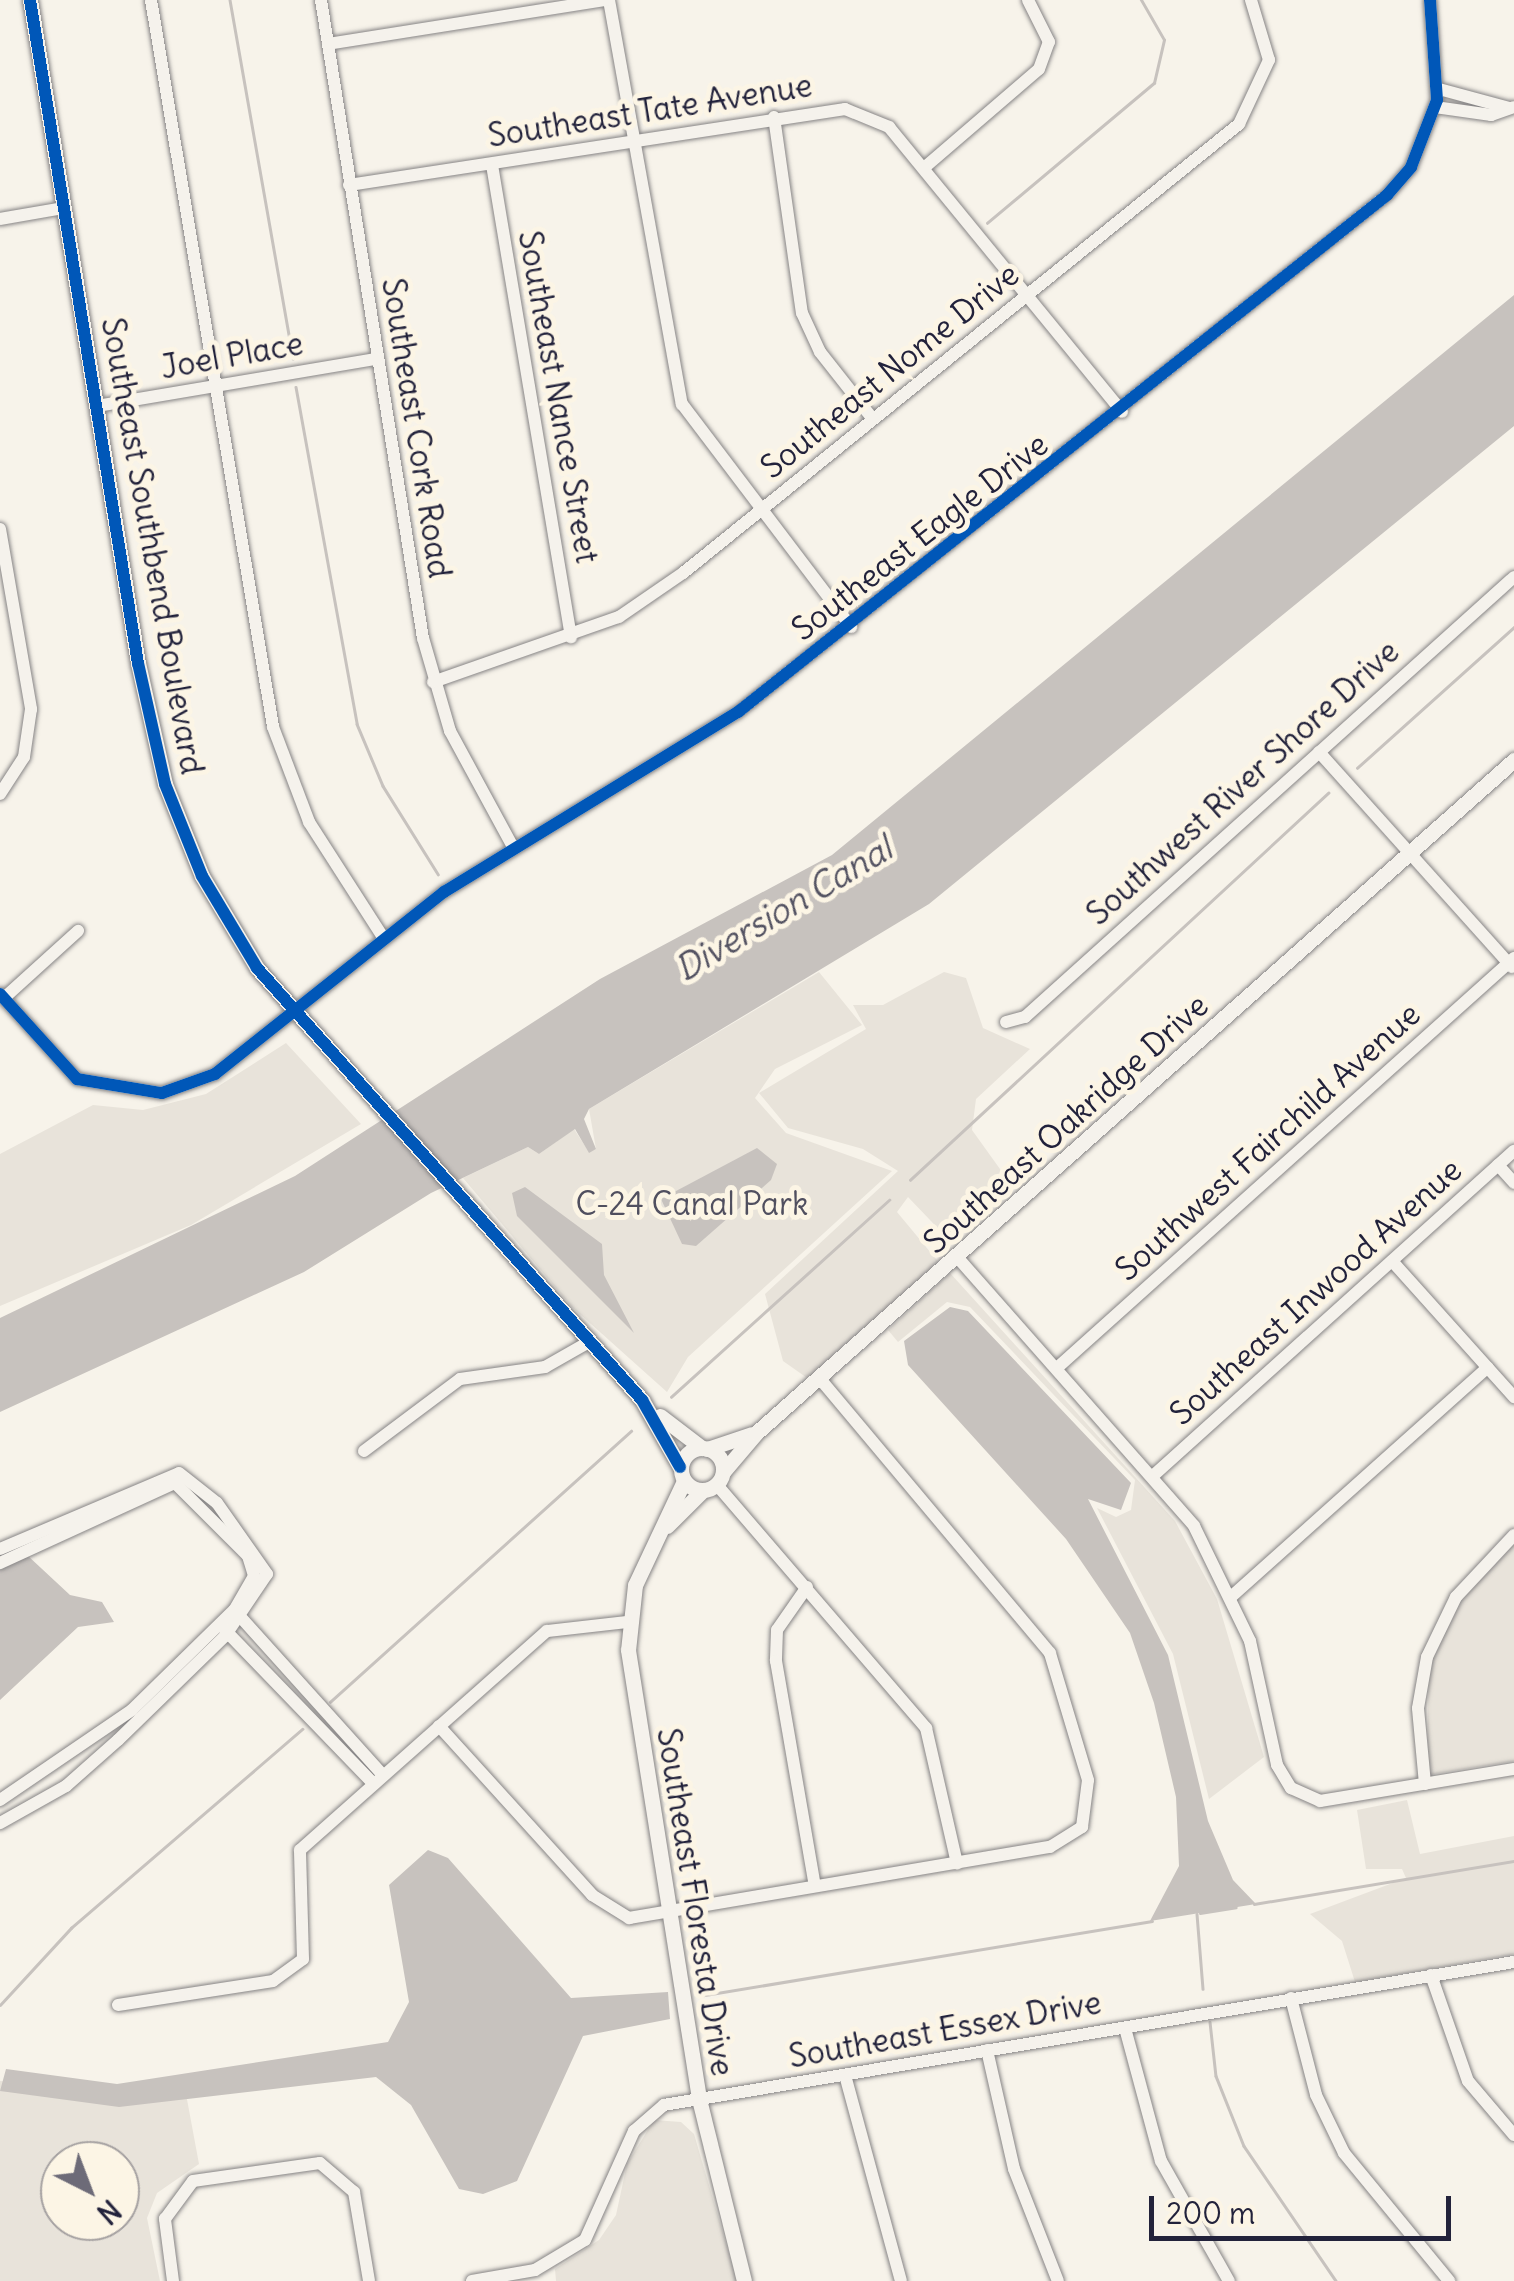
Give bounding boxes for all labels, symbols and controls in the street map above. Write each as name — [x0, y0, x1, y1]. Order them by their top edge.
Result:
street label: Southeast Tate Avenue — [485, 66, 815, 156]
street label: Southeast Nance Street — [510, 228, 606, 566]
street label: Southeast Nome Drive — [753, 255, 1027, 487]
street label: Southeast Cork Road — [373, 275, 459, 581]
street label: Southeast Southbend Boulevard — [93, 315, 211, 777]
street label: Joel Place — [158, 325, 306, 387]
street label: Southeast Eagle Drive — [784, 425, 1056, 649]
street label: Southwest River Shore Drive — [1079, 633, 1407, 933]
water label: Diversion Canal — [667, 827, 899, 989]
street label: Southeast Oakridge Drive — [916, 986, 1216, 1262]
street label: Southwest Fairchild Avenue — [1108, 995, 1428, 1289]
street label: Southeast Inwood Avenue — [1162, 1151, 1470, 1433]
park label: C-24 Canal Park — [576, 1185, 808, 1223]
street label: Southeast Floresta Drive — [649, 1725, 741, 2079]
street label: Southeast Essex Drive — [786, 1984, 1104, 2076]
north arrow — [40, 2141, 140, 2241]
scale bar — [1154, 2176, 1456, 2238]
text: N — [90, 2192, 128, 2232]
text: 200 m — [1166, 2194, 1255, 2232]

